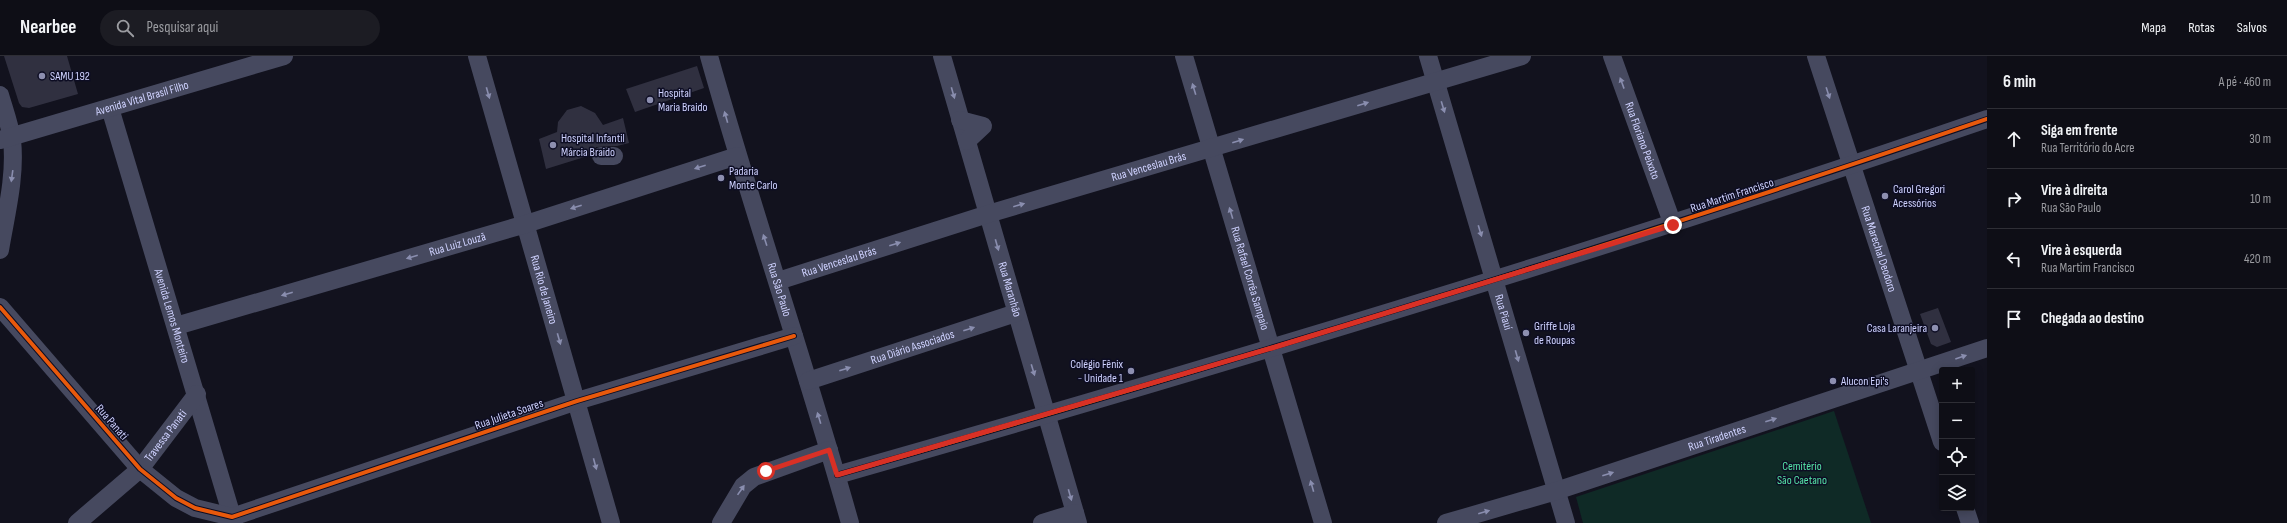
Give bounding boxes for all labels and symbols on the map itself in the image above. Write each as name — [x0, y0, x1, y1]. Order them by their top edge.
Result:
place label: SAMU 192 — [50, 69, 90, 84]
marker: SAMU 192 — [37, 71, 47, 81]
one-way arrow — [1618, 76, 1624, 88]
street label: Avenida Vital Brasil Filho — [93, 78, 191, 120]
one-way arrow — [1190, 83, 1196, 95]
place label: Hospital Maria Braido — [658, 86, 707, 115]
one-way arrow — [1825, 87, 1831, 99]
one-way arrow — [485, 88, 491, 100]
one-way arrow — [950, 88, 956, 100]
marker: Hospital Maria Braido — [645, 95, 655, 105]
street label: Rua Floriano Peixoto — [1621, 100, 1663, 182]
one-way arrow — [1357, 101, 1369, 107]
one-way arrow — [1440, 101, 1446, 113]
one-way arrow — [723, 110, 729, 122]
place label: Hospital Infantil Márcia Braido — [561, 131, 625, 160]
one-way arrow — [1233, 138, 1245, 144]
marker: Hospital Infantil Márcia Braido — [548, 140, 558, 150]
street label: Rua Venceslau Brás — [1110, 149, 1188, 185]
one-way arrow — [694, 164, 706, 170]
place label: Padaria Monte Carlo — [729, 164, 778, 193]
one-way arrow — [9, 170, 15, 182]
marker: Padaria Monte Carlo — [716, 173, 726, 183]
street label: Rua Martim Francisco — [1689, 175, 1776, 216]
place label: Carol Gregori Acessórios — [1892, 182, 1945, 211]
marker: Carol Gregori Acessórios — [1880, 191, 1890, 201]
one-way arrow — [1014, 202, 1026, 208]
street label: Rua Marechal Deodoro — [1857, 204, 1900, 294]
one-way arrow — [570, 205, 582, 211]
one-way arrow — [1228, 207, 1234, 219]
route end — [1664, 216, 1682, 234]
street label: Rua Rafael Corrêa Sampaio — [1227, 225, 1272, 332]
one-way arrow — [1477, 226, 1483, 238]
street label: Rua Luiz Louzã — [427, 229, 488, 260]
one-way arrow — [762, 234, 768, 246]
one-way arrow — [994, 239, 1000, 251]
one-way arrow — [890, 240, 902, 246]
street label: Rua Venceslau Brás — [800, 243, 878, 281]
street label: Rua Rio de Janeiro — [527, 253, 561, 326]
one-way arrow — [405, 254, 417, 260]
street label: Rua Maranhão — [994, 260, 1025, 319]
street label: Rua São Paulo — [764, 261, 795, 319]
street label: Avenida Lemos Monteiro — [150, 266, 193, 365]
one-way arrow — [280, 291, 293, 297]
street label: Rua Piauí — [1491, 293, 1516, 332]
place label: Griffe Loja de Roupas — [1534, 319, 1575, 348]
place label: Casa Laranjeira — [1867, 321, 1927, 336]
marker: Casa Laranjeira — [1930, 323, 1940, 333]
one-way arrow — [963, 325, 975, 331]
street label: Rua Diário Associados — [869, 327, 956, 368]
marker: Griffe Loja de Roupas — [1521, 328, 1531, 338]
one-way arrow — [556, 334, 562, 346]
one-way arrow — [1514, 350, 1520, 362]
one-way arrow — [1955, 354, 1967, 360]
place label: Colégio Fênix - Unidade 1 — [1070, 357, 1124, 386]
one-way arrow — [1031, 364, 1037, 376]
one-way arrow — [839, 366, 851, 372]
marker: Colégio Fênix - Unidade 1 — [1126, 366, 1136, 376]
place label: Alucon Epi's — [1840, 374, 1889, 389]
marker: Alucon Epi's — [1828, 376, 1838, 386]
street label: Rua Julieta Soares — [473, 396, 545, 433]
street label: Rua Panati — [92, 401, 131, 443]
street label: Travessa Panati — [141, 407, 190, 465]
one-way arrow — [816, 412, 822, 424]
one-way arrow — [1766, 417, 1778, 423]
street label: Rua Tiradentes — [1686, 422, 1748, 455]
one-way arrow — [592, 458, 598, 471]
park label: Cemitério São Caetano — [1777, 459, 1827, 488]
route start — [757, 462, 775, 480]
one-way arrow — [1602, 471, 1614, 477]
one-way arrow — [1309, 479, 1315, 491]
one-way arrow — [738, 484, 745, 496]
one-way arrow — [1067, 489, 1073, 501]
one-way arrow — [1478, 509, 1490, 515]

